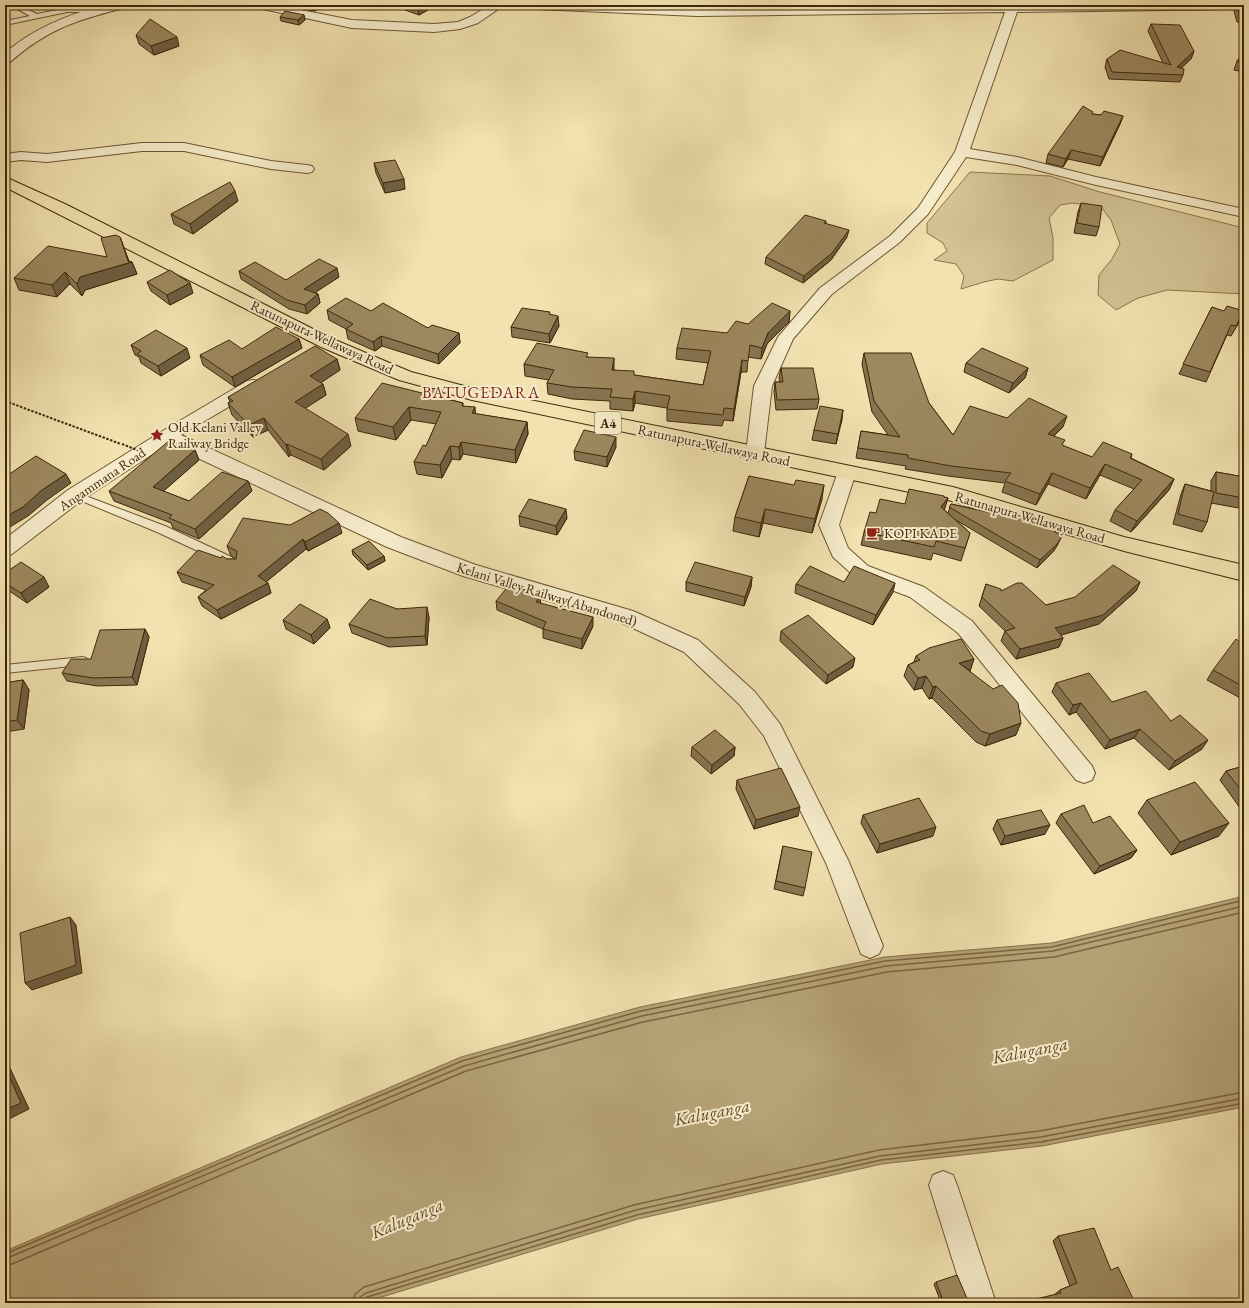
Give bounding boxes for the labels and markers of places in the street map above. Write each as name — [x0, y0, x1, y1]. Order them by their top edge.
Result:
place label: Old Kelani Valley Railway Bridge — [168, 418, 262, 452]
place icon: Old Kelani Valley Railway Bridge — [149, 427, 165, 443]
place label: KOPI KADE — [884, 524, 957, 542]
cafe icon: KOPI KADE — [865, 525, 881, 541]

